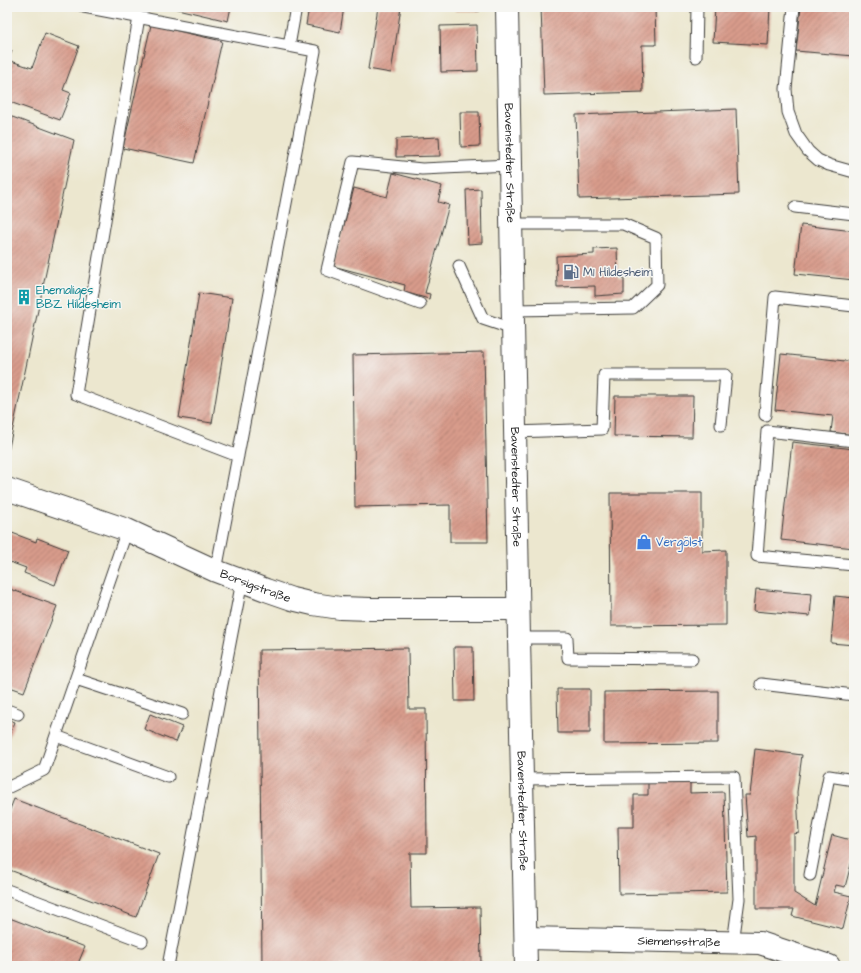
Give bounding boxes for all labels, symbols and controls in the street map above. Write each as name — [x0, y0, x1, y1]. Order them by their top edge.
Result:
street label: Bavenstedter Straße — [500, 103, 520, 224]
fuel station icon: M1 Hildesheim — [562, 263, 580, 281]
place label: M1 Hildesheim — [583, 264, 653, 281]
place label: Ehemaliges BBZ Hildesheim — [36, 282, 121, 313]
building icon: Ehemaliges BBZ Hildesheim — [15, 288, 33, 306]
street label: Bavenstedter Straße — [506, 427, 526, 548]
shop icon: Vergölst — [635, 533, 653, 551]
place label: Vergölst — [656, 534, 702, 552]
street label: Borsigstraße — [218, 565, 294, 607]
street label: Bavenstedter Straße — [513, 751, 532, 872]
street label: Siemensstraße — [638, 932, 721, 951]

